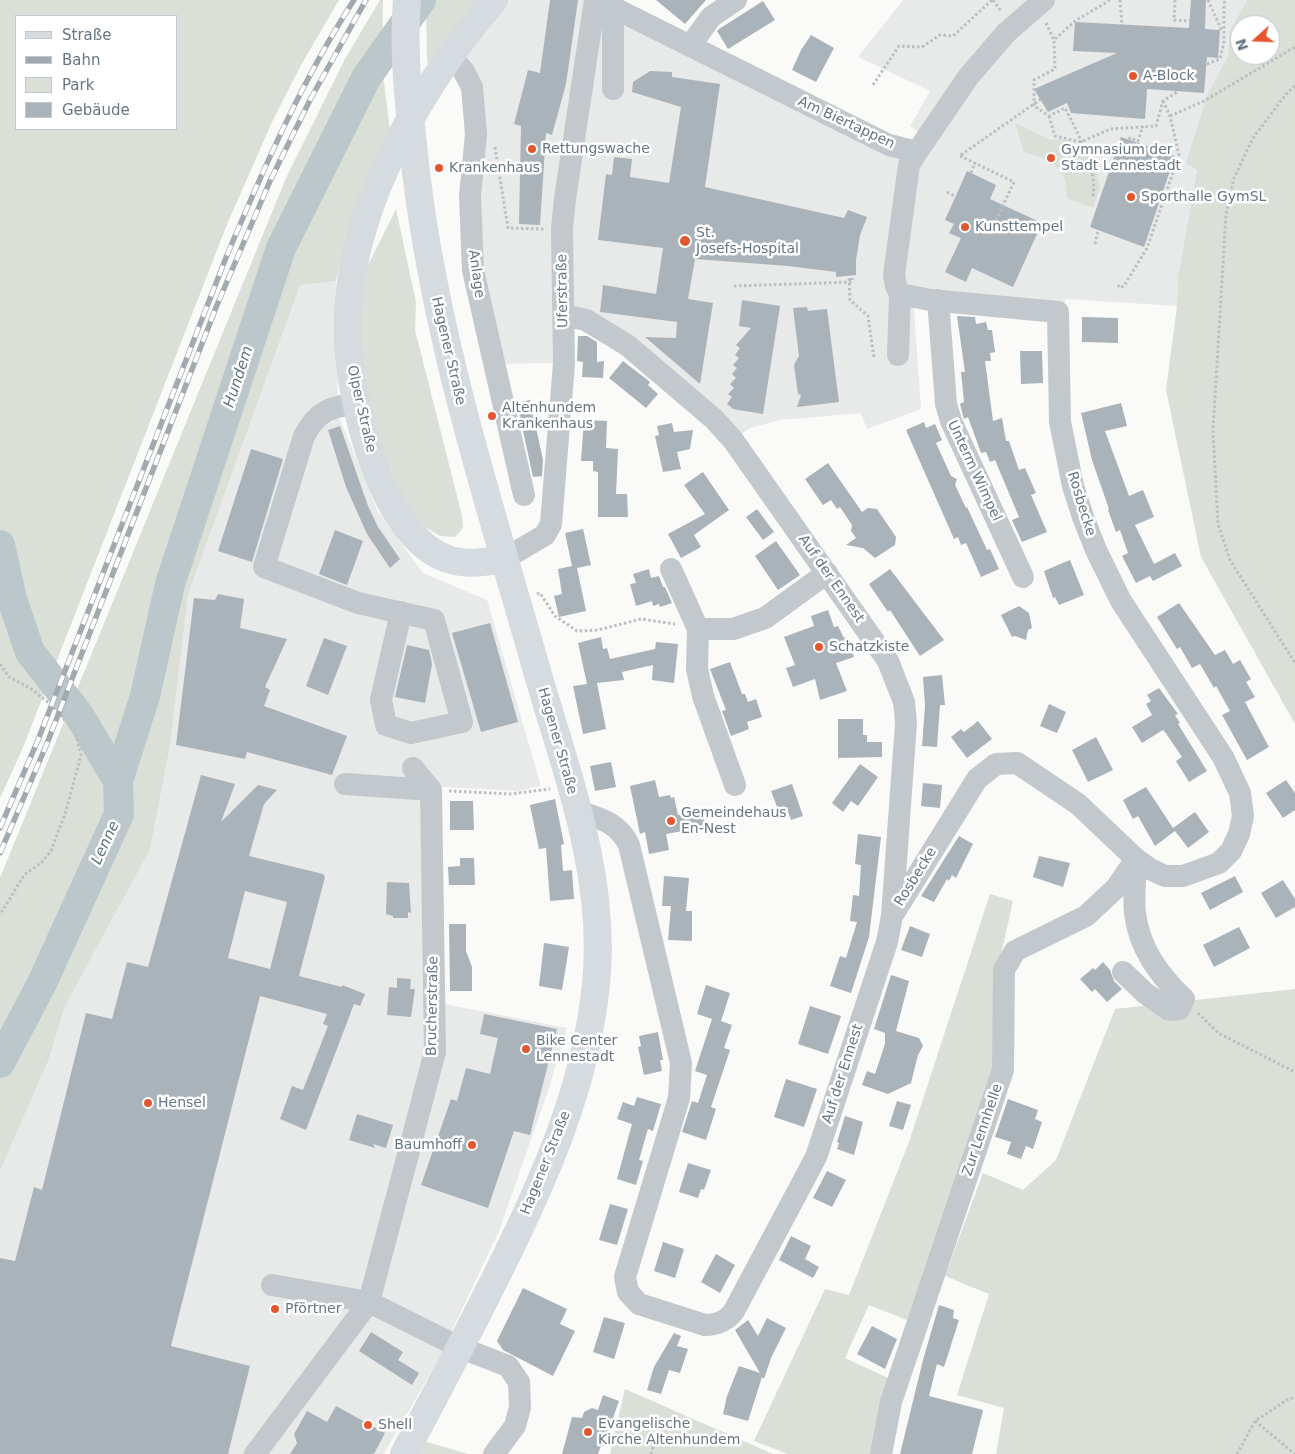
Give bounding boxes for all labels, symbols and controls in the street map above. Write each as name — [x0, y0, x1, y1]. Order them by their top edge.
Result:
legend — [15, 15, 178, 130]
north arrow — [1230, 15, 1280, 65]
text: Straße — [62, 26, 111, 44]
text: N — [1232, 37, 1251, 53]
text: Bahn — [62, 51, 101, 69]
place label: A-Block — [1143, 68, 1195, 84]
marker: A-Block — [1127, 70, 1139, 82]
text: Park — [62, 76, 94, 94]
street label: Am Biertappen — [795, 93, 897, 153]
text: Gebäude — [62, 101, 130, 119]
place label: Rettungswache — [542, 141, 650, 157]
place label: Gymnasium der Stadt Lennestadt — [1061, 142, 1181, 174]
marker: Rettungswache — [526, 143, 538, 155]
marker: Gymnasium der Stadt Lennestadt — [1045, 152, 1057, 164]
place label: Krankenhaus — [449, 160, 540, 176]
marker: Krankenhaus — [433, 162, 445, 174]
place label: Sporthalle GymSL — [1141, 189, 1266, 205]
marker: Sporthalle GymSL — [1125, 191, 1137, 203]
place label: Kunsttempel — [975, 219, 1063, 235]
marker: Kunsttempel — [959, 221, 971, 233]
place label: St. Josefs-Hospital — [696, 225, 799, 258]
marker: St. Josefs-Hospital — [678, 234, 692, 248]
street label: Anlage — [464, 249, 488, 299]
street label: Uferstraße — [554, 254, 572, 328]
street label: Hagener Straße — [427, 295, 469, 407]
water label: Hundem — [221, 344, 257, 410]
street label: Olper Straße — [343, 364, 379, 454]
place label: Altenhundem Krankenhaus — [502, 400, 596, 432]
marker: Altenhundem Krankenhaus — [486, 410, 498, 422]
street label: Unterm Wimpel — [943, 418, 1005, 524]
street label: Rosbecke — [1063, 470, 1099, 538]
street label: Auf der Ennest — [794, 532, 868, 626]
place label: Schatzkiste — [829, 639, 909, 655]
marker: Schatzkiste — [813, 641, 825, 653]
street label: Hagener Straße — [534, 686, 580, 796]
place label: Gemeindehaus En-Nest — [681, 805, 787, 838]
marker: Gemeindehaus En-Nest — [665, 815, 677, 827]
water label: Lenne — [88, 818, 124, 868]
street label: Rosbecke — [891, 844, 941, 910]
street label: Brucherstraße — [424, 956, 442, 1056]
street label: Auf der Ennest — [819, 1022, 867, 1126]
place label: Bike Center Lennestadt — [536, 1033, 617, 1066]
marker: Bike Center Lennestadt — [520, 1043, 532, 1055]
street label: Zur Lennhelle — [959, 1082, 1007, 1178]
place label: Hensel — [158, 1095, 206, 1111]
marker: Hensel — [142, 1097, 154, 1109]
street label: Hagener Straße — [518, 1109, 574, 1217]
place label: Baumhoff — [394, 1137, 462, 1153]
marker: Baumhoff — [466, 1139, 478, 1151]
place label: Pförtner — [285, 1301, 341, 1317]
marker: Pförtner — [269, 1303, 281, 1315]
place label: Evangelische Kirche Altenhundem — [598, 1416, 740, 1448]
place label: Shell — [378, 1417, 412, 1433]
marker: Shell — [362, 1419, 374, 1431]
marker: Evangelische Kirche Altenhundem — [582, 1426, 594, 1438]

